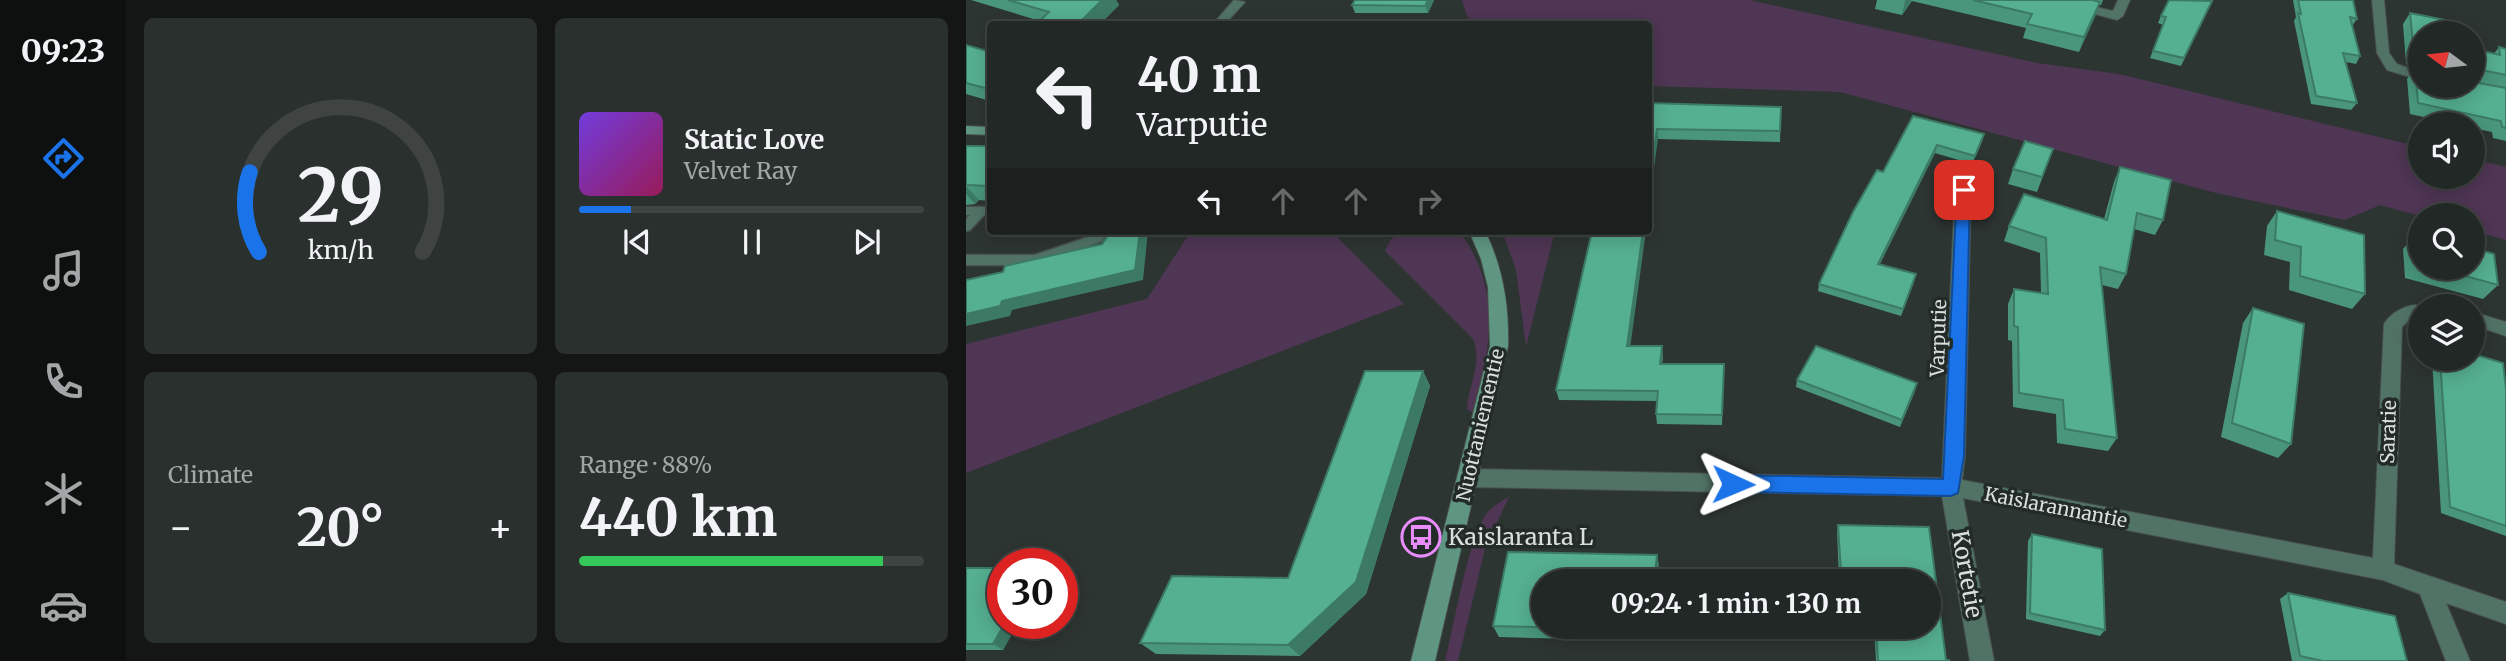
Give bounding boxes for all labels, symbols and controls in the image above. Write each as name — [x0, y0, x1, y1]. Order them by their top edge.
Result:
north arrow — [2408, 21, 2485, 98]
map controls — [2408, 21, 2485, 371]
text: 09:23 — [21, 31, 105, 71]
text: 40 m — [1137, 44, 1261, 105]
icon: left — [1022, 49, 1113, 140]
text: Varputie — [1137, 105, 1268, 145]
button: sound — [2408, 112, 2485, 189]
text: Static Love — [684, 123, 824, 156]
icon: directions — [39, 134, 88, 183]
text: 29 — [297, 151, 384, 243]
text: Velvet Ray — [684, 156, 797, 185]
pin — [1934, 160, 1994, 220]
icon: arrive — [1945, 171, 1983, 209]
icon: left — [1191, 182, 1229, 220]
icon: ahead — [1264, 182, 1302, 220]
icon: ahead — [1337, 182, 1375, 220]
icon: right — [1410, 182, 1448, 220]
button: search — [2408, 203, 2485, 280]
icon: previous — [618, 223, 656, 261]
icon: pause — [733, 223, 771, 261]
icon: next — [848, 223, 886, 261]
text: km/h — [307, 234, 374, 266]
icon: music — [39, 246, 88, 295]
button: layers — [2408, 294, 2485, 371]
street label: Varputie — [1925, 299, 1951, 378]
street label: Nuottaniementie — [1451, 346, 1509, 504]
icon: phone — [39, 357, 88, 406]
street label: Saratie — [2375, 400, 2401, 464]
position arrow — [1696, 447, 1770, 521]
text: Range · 88% — [579, 450, 712, 479]
text: Climate — [168, 460, 253, 489]
icon: climate — [39, 469, 88, 518]
street label: Kaislarannantie — [1983, 481, 2130, 533]
text: 440 km — [579, 485, 777, 550]
text: 20° — [296, 495, 385, 560]
text: − — [168, 504, 193, 551]
text: + — [488, 504, 513, 551]
bus stop icon: Kaislaranta L — [1400, 516, 1442, 558]
place label: Kaislaranta L — [1448, 522, 1593, 551]
street label: Kortetie — [1945, 528, 1989, 620]
speed limit sign: 30 — [987, 548, 1078, 639]
icon: car — [39, 581, 88, 630]
text: 09:24 · 1 min · 130 m — [1611, 587, 1861, 620]

